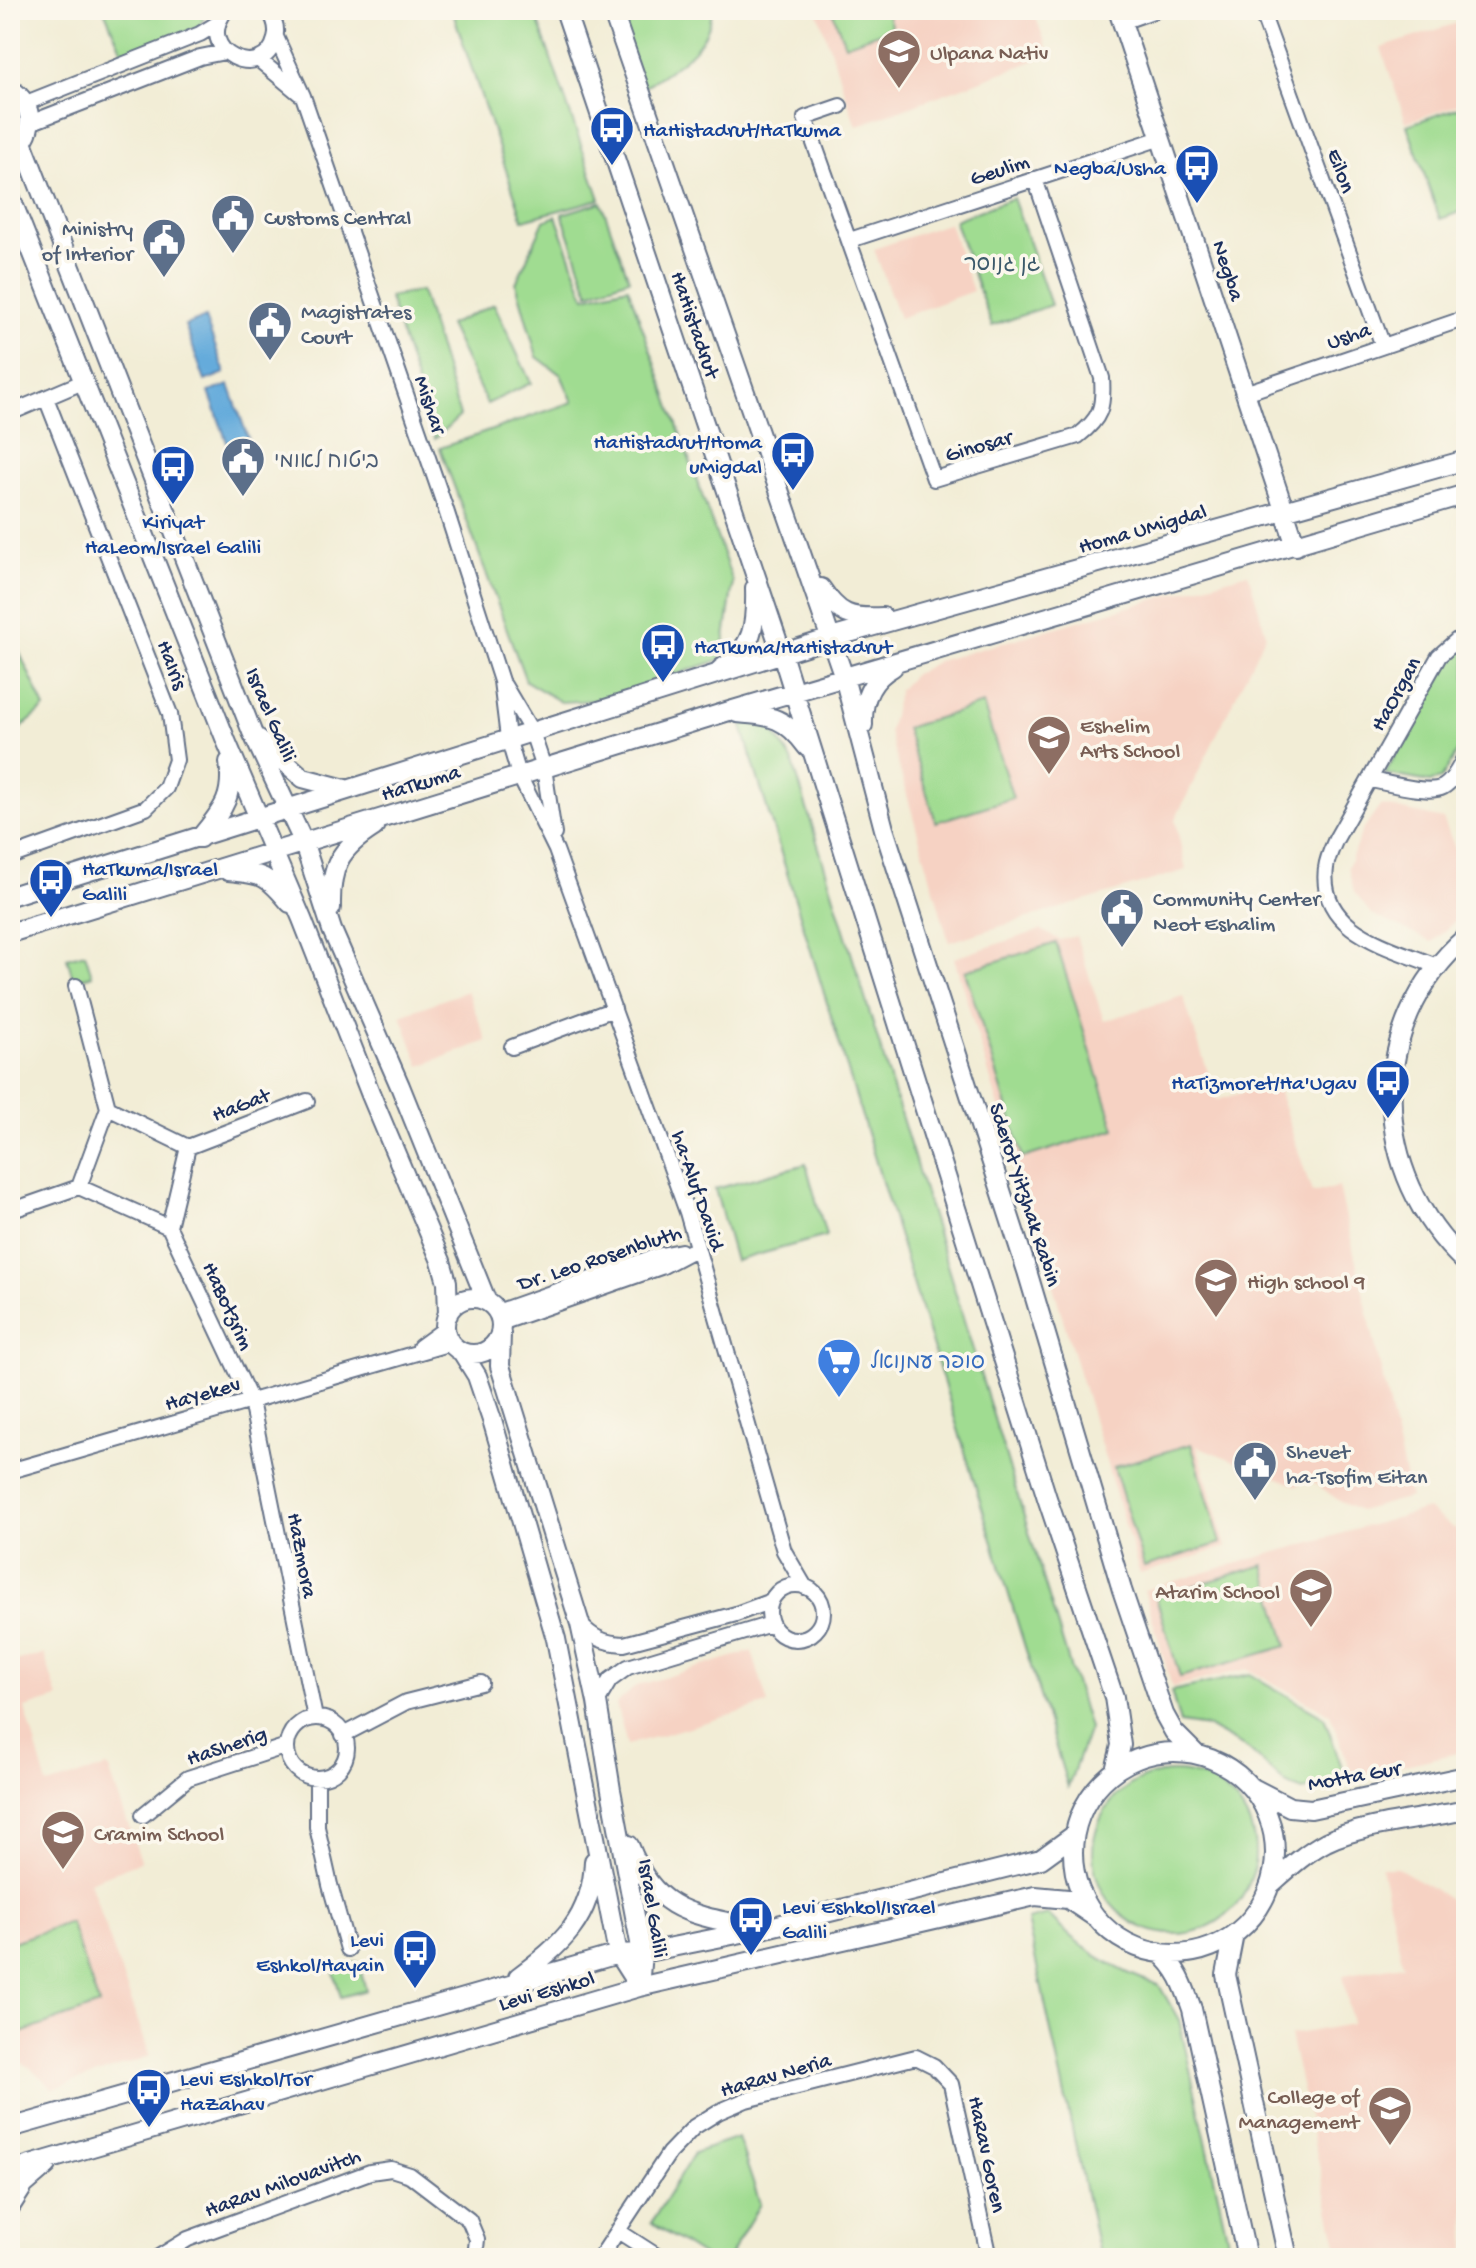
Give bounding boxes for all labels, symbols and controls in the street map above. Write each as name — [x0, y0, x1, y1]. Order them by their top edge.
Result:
school or university icon: Ulpana Nativ — [875, 27, 923, 90]
place label: Ulpana Nativ — [930, 42, 1049, 68]
bus stop icon: HaHistadrut/HaTkuma — [588, 104, 636, 167]
place label: HaHistadrut/HaTkuma — [643, 119, 842, 145]
bus stop icon: Negba/Usha — [1173, 142, 1221, 205]
street label: Eilon — [1319, 146, 1359, 198]
street label: Geulim — [967, 150, 1034, 194]
place label: Negba/Usha — [1054, 157, 1167, 183]
public building icon: Customs Central — [209, 192, 257, 255]
place label: Customs Central — [264, 207, 411, 233]
public building icon: Ministry of Interior — [140, 216, 188, 279]
place label: Ministry of Interior — [42, 218, 135, 269]
street label: Negba — [1204, 238, 1248, 306]
park label: גן גנוסר — [964, 253, 1040, 279]
street label: HaHistadrut — [663, 268, 724, 384]
public building icon: Magistrates Court — [246, 299, 294, 362]
place label: Magistrates Court — [301, 301, 412, 352]
street label: Usha — [1324, 318, 1375, 357]
street label: Mishar — [406, 373, 451, 440]
street label: Ginosar — [943, 425, 1018, 470]
bus stop icon: HaHistadrut/Homa uMigdal — [769, 429, 817, 492]
place label: HaHistadrut/Homa uMigdal — [594, 431, 763, 482]
public building icon: ביטוח לאומי — [219, 435, 267, 498]
bus stop icon: Kiriyat HaLeom/Israel Galili — [149, 443, 197, 506]
place label: ביטוח לאומי — [274, 448, 379, 476]
street label: Homa UMigdal — [1076, 500, 1210, 562]
place label: Kiriyat HaLeom/Israel Galili — [85, 511, 261, 562]
bus stop icon: HaTkuma/HaHistadrut — [639, 621, 687, 684]
place label: HaTkuma/HaHistadrut — [694, 636, 894, 662]
street label: HaIris — [149, 637, 192, 695]
street label: HaOrgan — [1366, 653, 1429, 737]
street label: Israel Galili — [238, 664, 301, 767]
school or university icon: Eshelim Arts School — [1025, 713, 1073, 776]
place label: Eshelim Arts School — [1080, 715, 1180, 766]
street label: HaTkuma — [379, 760, 465, 809]
bus stop icon: HaTkuma/Israel Galili — [27, 856, 75, 919]
place label: HaTkuma/Israel Galili — [82, 858, 218, 909]
public building icon: Community Center Neot Eshalim — [1098, 886, 1146, 949]
place label: Community Center Neot Eshalim — [1153, 888, 1322, 939]
bus stop icon: HaTizmoret/Ha'Ugav — [1364, 1057, 1412, 1120]
place label: HaTizmoret/Ha'Ugav — [1171, 1072, 1357, 1098]
street label: HaGat — [209, 1083, 276, 1130]
street label: Sderot Yitzhak Rabin — [981, 1100, 1065, 1291]
street label: ha-Aluf David — [664, 1128, 730, 1257]
street label: Dr. Leo Rosenbluth — [513, 1221, 686, 1299]
school or university icon: High school 9 — [1192, 1256, 1240, 1319]
street label: HaBotzrim — [195, 1258, 258, 1355]
place label: High school 9 — [1247, 1271, 1365, 1297]
supermarket icon: סופר עמנואל — [815, 1336, 863, 1399]
place label: סופר עמנואל — [870, 1349, 985, 1377]
street label: HaYekev — [162, 1373, 244, 1419]
public building icon: Shevet ha-Tsofim Eitan — [1231, 1439, 1279, 1502]
place label: Shevet ha-Tsofim Eitan — [1286, 1441, 1428, 1492]
street label: HaZmora — [279, 1511, 321, 1601]
school or university icon: Atarim School — [1287, 1566, 1335, 1629]
place label: Atarim School — [1155, 1581, 1280, 1607]
street label: HaSherig — [184, 1722, 271, 1774]
street label: Motta Gur — [1306, 1757, 1405, 1799]
school or university icon: Cramim School — [39, 1808, 87, 1871]
place label: Cramim School — [94, 1823, 224, 1849]
street label: Israel Galili — [630, 1857, 672, 1960]
bus stop icon: Levi Eshkol/Israel Galili — [727, 1894, 775, 1957]
place label: Levi Eshkol/Israel Galili — [782, 1896, 936, 1947]
bus stop icon: Levi Eshkol/Hayain — [391, 1927, 439, 1990]
place label: Levi Eshkol/Hayain — [256, 1929, 385, 1980]
street label: Levi Eshkol — [496, 1967, 598, 2019]
street label: HaRav Neria — [718, 2048, 835, 2105]
bus stop icon: Levi Eshkol/Tor HaZahav — [125, 2066, 173, 2129]
place label: Levi Eshkol/Tor HaZahav — [180, 2068, 314, 2119]
school or university icon: College of Management — [1366, 2084, 1414, 2147]
place label: College of Management — [1239, 2086, 1361, 2137]
street label: HaRav Goren — [960, 2094, 1010, 2216]
street label: HaRav Milovavitch — [202, 2144, 365, 2225]

